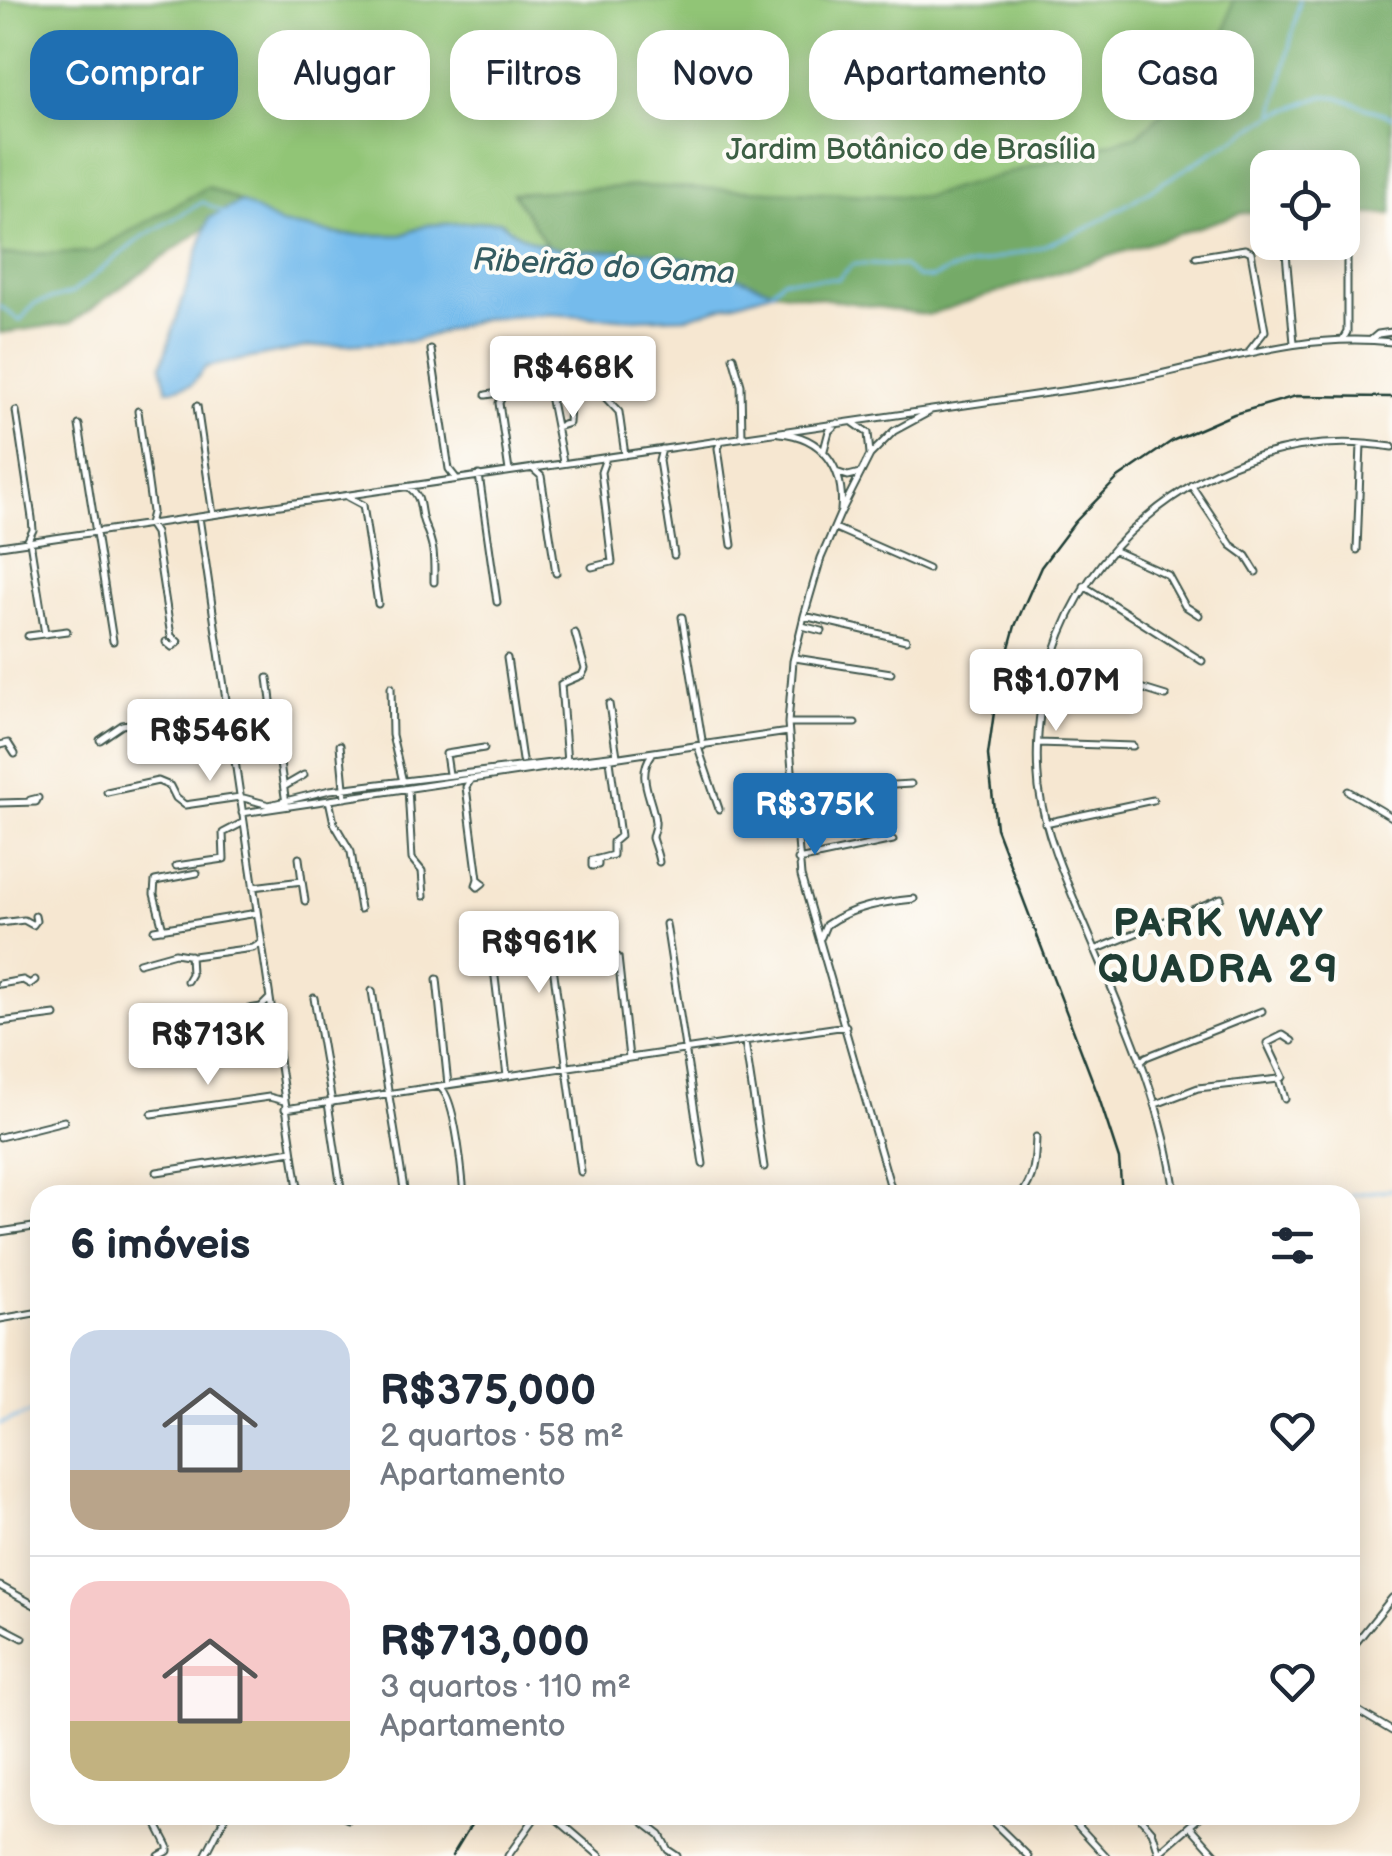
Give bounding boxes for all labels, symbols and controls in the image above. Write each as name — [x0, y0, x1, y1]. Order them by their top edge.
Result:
chip: Comprar — [30, 30, 238, 120]
chip: Alugar — [258, 30, 430, 120]
chip: Filtros — [450, 30, 617, 120]
chip: Novo — [637, 30, 789, 120]
chip: Apartamento — [809, 30, 1082, 120]
chip: Casa — [1102, 30, 1254, 120]
park label: Jardim Botânico de Brasília — [726, 132, 1096, 168]
map controls — [1250, 150, 1360, 260]
button: locate — [1250, 150, 1360, 260]
water label: Ribeirão do Gama — [472, 241, 736, 293]
pin: R$468K — [492, 336, 654, 421]
text: R$468K — [512, 349, 634, 388]
pin: R$1.07M — [964, 649, 1148, 734]
text: R$1.07M — [992, 662, 1120, 701]
pin: R$546K — [129, 699, 291, 784]
text: R$546K — [149, 712, 271, 751]
pin: R$375K — [734, 773, 896, 858]
text: R$375K — [755, 786, 875, 825]
district label: PARK WAY QUADRA 29 — [1098, 900, 1340, 994]
pin: R$961K — [458, 911, 620, 996]
text: R$961K — [481, 924, 597, 963]
pin: R$713K — [127, 1003, 289, 1088]
text: R$713K — [151, 1016, 265, 1055]
icon: filters — [1265, 1218, 1320, 1273]
text: 6 imóveis — [70, 1220, 250, 1271]
text: R$375,000 — [380, 1366, 596, 1417]
icon: home — [150, 1370, 270, 1490]
icon: heart — [1265, 1403, 1320, 1458]
text: 2 quartos · 58 m² — [380, 1417, 624, 1456]
text: Apartamento — [380, 1456, 566, 1495]
text: R$713,000 — [380, 1617, 590, 1668]
icon: home — [150, 1621, 270, 1741]
icon: heart — [1265, 1654, 1320, 1709]
text: 3 quartos · 110 m² — [380, 1668, 631, 1707]
text: Apartamento — [380, 1707, 566, 1746]

